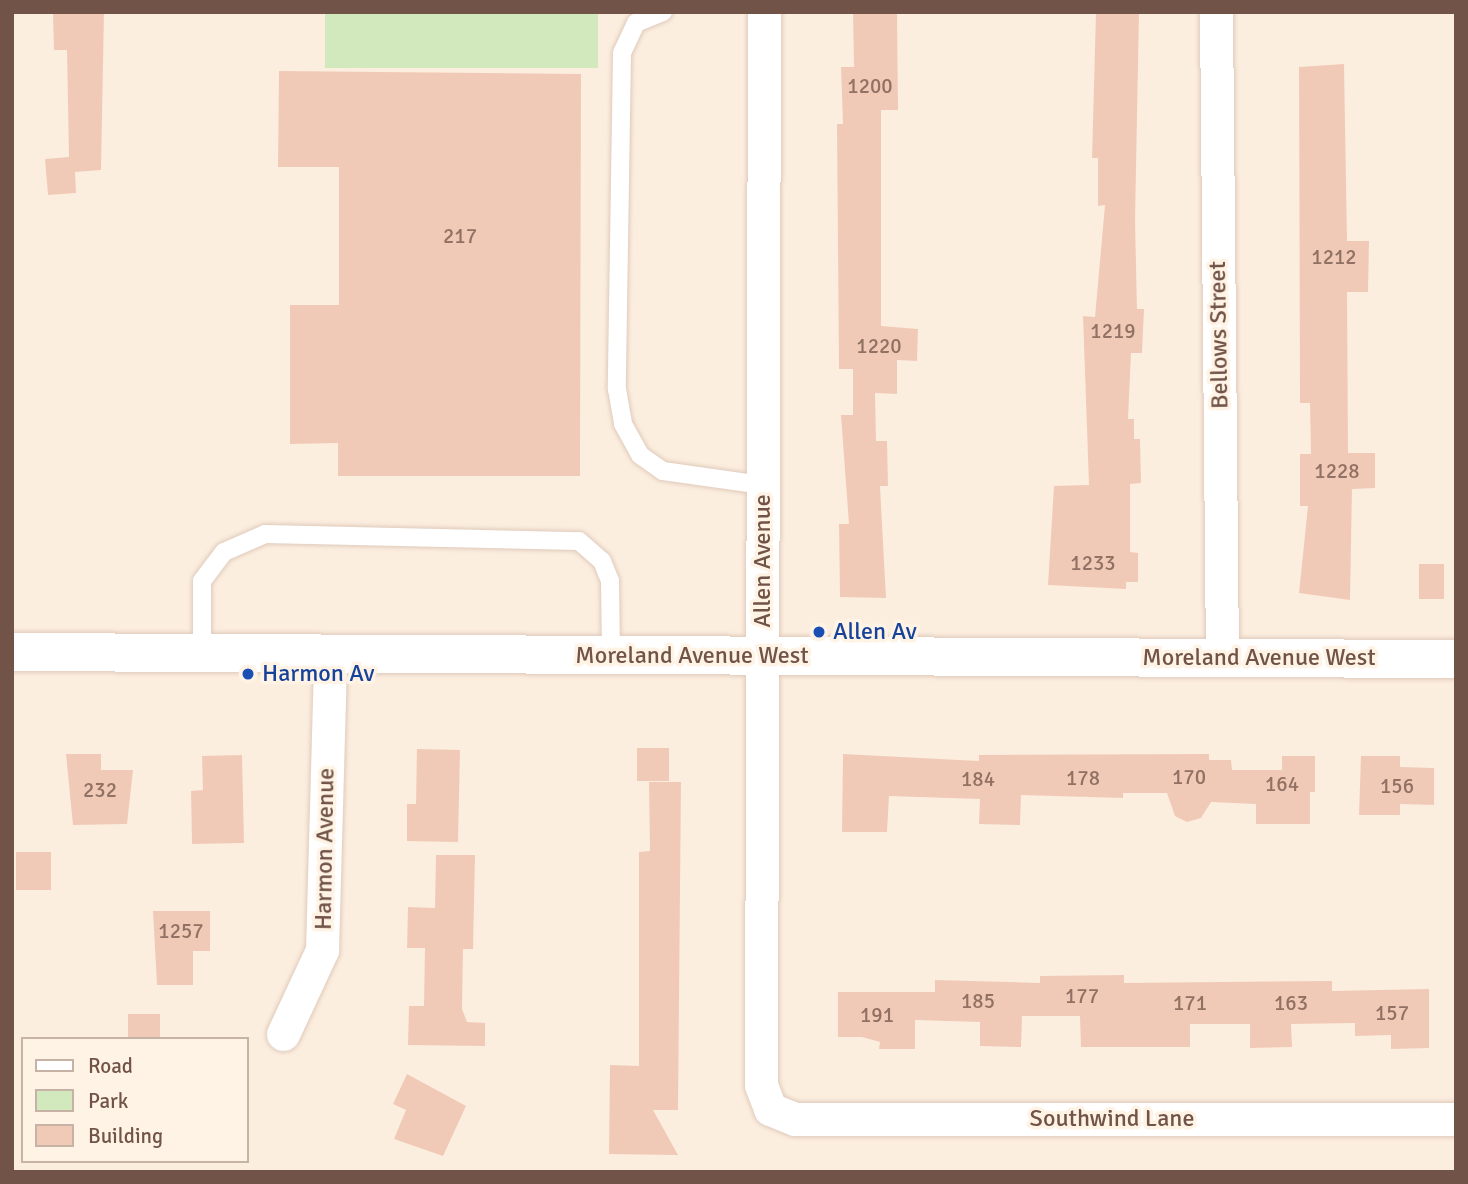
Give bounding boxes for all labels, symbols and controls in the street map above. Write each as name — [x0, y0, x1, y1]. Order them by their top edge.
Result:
house number: 1200 — [847, 73, 893, 99]
house number: 217 — [443, 223, 477, 249]
house number: 1212 — [1311, 244, 1357, 270]
street label: Bellows Street — [1203, 261, 1235, 409]
house number: 1219 — [1090, 318, 1136, 344]
house number: 1220 — [856, 333, 902, 359]
house number: 1228 — [1314, 458, 1360, 484]
street label: Allen Avenue — [749, 494, 777, 628]
house number: 1233 — [1070, 550, 1116, 576]
place label: Allen Av — [833, 618, 917, 646]
marker: Allen Av — [811, 624, 827, 640]
street label: Moreland Avenue West — [575, 642, 809, 670]
street label: Moreland Avenue West — [1142, 644, 1376, 672]
place label: Harmon Av — [262, 660, 374, 688]
marker: Harmon Av — [240, 666, 256, 682]
house number: 170 — [1172, 764, 1206, 790]
house number: 178 — [1066, 765, 1100, 791]
house number: 184 — [961, 766, 995, 792]
street label: Harmon Avenue — [309, 768, 341, 930]
house number: 164 — [1265, 771, 1299, 797]
house number: 156 — [1380, 773, 1414, 799]
house number: 232 — [83, 777, 117, 803]
house number: 1257 — [158, 918, 204, 944]
house number: 177 — [1065, 983, 1099, 1009]
house number: 185 — [961, 988, 995, 1014]
house number: 171 — [1173, 990, 1207, 1016]
house number: 163 — [1274, 990, 1308, 1016]
house number: 157 — [1375, 1000, 1409, 1026]
house number: 191 — [860, 1002, 894, 1028]
legend — [21, 1037, 248, 1163]
text: Road — [88, 1053, 133, 1079]
text: Park — [88, 1088, 128, 1114]
street label: Southwind Lane — [1030, 1105, 1194, 1133]
text: Building — [88, 1123, 163, 1149]

